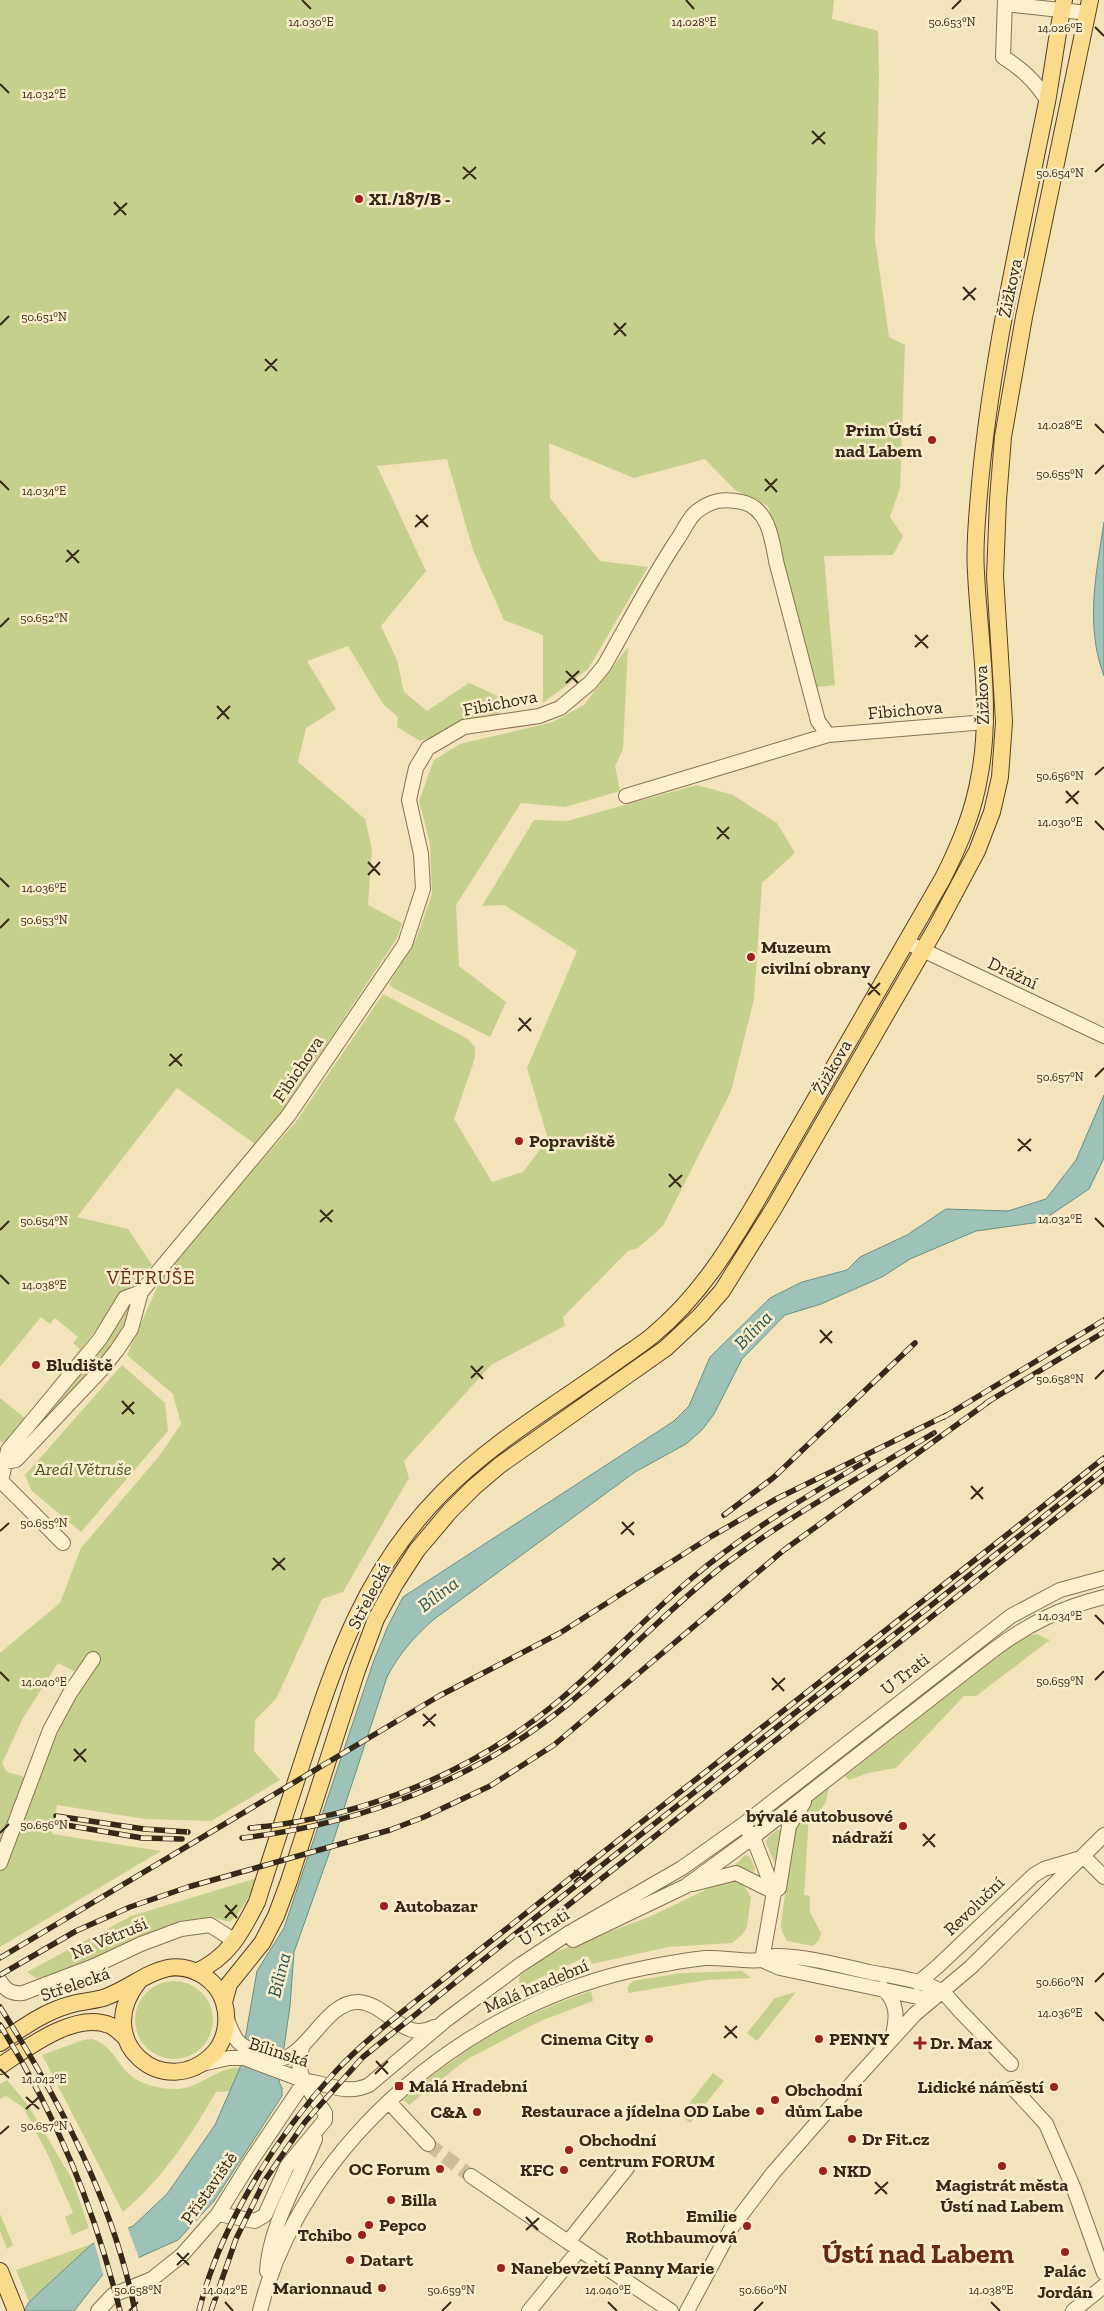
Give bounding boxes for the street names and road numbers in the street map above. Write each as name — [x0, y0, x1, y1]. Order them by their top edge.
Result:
street label: Žižkova — [993, 256, 1027, 319]
street label: Žižkova — [970, 665, 994, 725]
street label: Fibichova — [461, 685, 539, 721]
street label: Fibichova — [867, 696, 944, 724]
street label: Drážní — [984, 952, 1042, 994]
street label: Fibichova — [268, 1032, 328, 1106]
street label: Žižkova — [808, 1035, 857, 1098]
street label: Střelecká — [343, 1559, 395, 1633]
street label: U Trati — [876, 1648, 934, 1700]
street label: Revoluční — [939, 1872, 1009, 1940]
street label: U Trati — [515, 1903, 573, 1951]
street label: Na Větruši — [67, 1912, 151, 1964]
street label: Malá hradební — [480, 1954, 592, 2018]
street label: Střelecká — [37, 1962, 113, 2006]
street label: Bílinská — [246, 2032, 312, 2072]
street label: Přístaviště — [176, 2148, 242, 2228]

